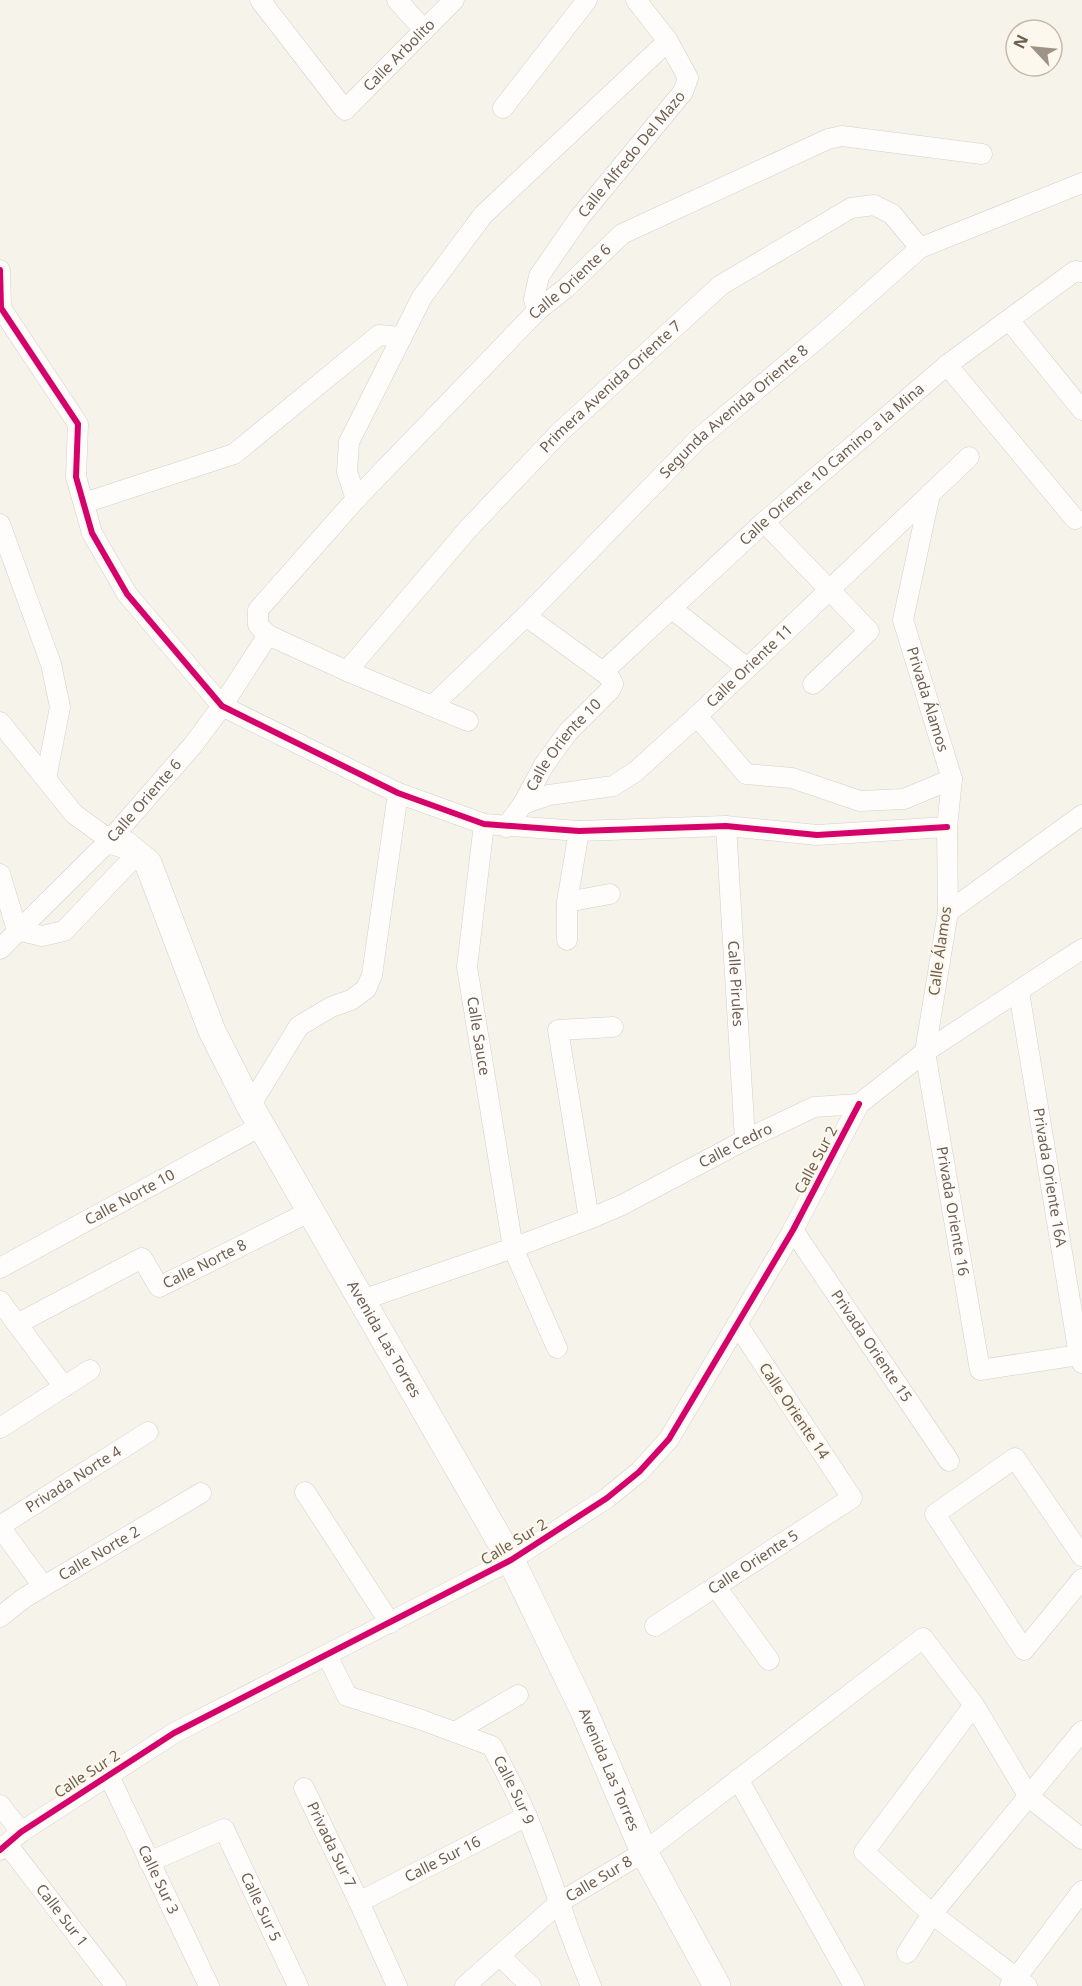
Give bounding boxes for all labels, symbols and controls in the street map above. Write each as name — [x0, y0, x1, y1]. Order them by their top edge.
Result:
street label: Calle Arbolito — [358, 14, 439, 95]
north arrow — [1004, 18, 1064, 78]
text: N — [1008, 31, 1033, 52]
street label: Calle Alfredo Del Mazo — [573, 86, 689, 221]
street label: Calle Oriente 6 — [524, 239, 615, 323]
street label: Primera Avenida Oriente 7 — [535, 315, 685, 457]
street label: Segunda Avenida Oriente 8 — [654, 340, 812, 482]
street label: Calle Oriente 10 Camino a la Mina — [734, 378, 928, 549]
street label: Calle Oriente 11 — [701, 619, 797, 711]
street label: Privada Álamos — [903, 644, 954, 754]
street label: Calle Oriente 10 — [521, 694, 605, 794]
street label: Calle Oriente 6 — [102, 754, 185, 846]
street label: Calle Álamos — [923, 905, 955, 997]
street label: Calle Pirules — [724, 940, 749, 1027]
street label: Calle Sauce — [463, 995, 496, 1077]
street label: Privada Oriente 16A — [1029, 1106, 1072, 1249]
street label: Calle Cedro — [695, 1118, 775, 1172]
street label: Calle Sur 2 — [789, 1122, 841, 1197]
street label: Privada Oriente 16 — [932, 1145, 975, 1277]
street label: Calle Norte 10 — [81, 1164, 178, 1229]
street label: Calle Norte 8 — [159, 1234, 249, 1293]
street label: Avenida Las Torres — [343, 1276, 426, 1401]
street label: Privada Oriente 15 — [827, 1285, 917, 1405]
street label: Calle Oriente 14 — [755, 1358, 835, 1463]
street label: Privada Norte 4 — [21, 1440, 125, 1516]
street label: Calle Sur 2 — [477, 1513, 550, 1569]
street label: Calle Norte 2 — [54, 1521, 143, 1584]
street label: Calle Oriente 5 — [704, 1525, 802, 1598]
street label: Avenida Las Torres — [575, 1704, 645, 1834]
street label: Calle Sur 2 — [50, 1745, 123, 1802]
street label: Calle Sur 9 — [489, 1752, 540, 1827]
street label: Privada Sur 7 — [303, 1798, 361, 1891]
street label: Calle Sur 16 — [401, 1830, 484, 1886]
street label: Calle Sur 3 — [134, 1841, 184, 1917]
street label: Calle Sur 8 — [561, 1850, 635, 1906]
street label: Calle Sur 5 — [237, 1869, 286, 1944]
street label: Calle Sur 1 — [32, 1879, 93, 1950]

